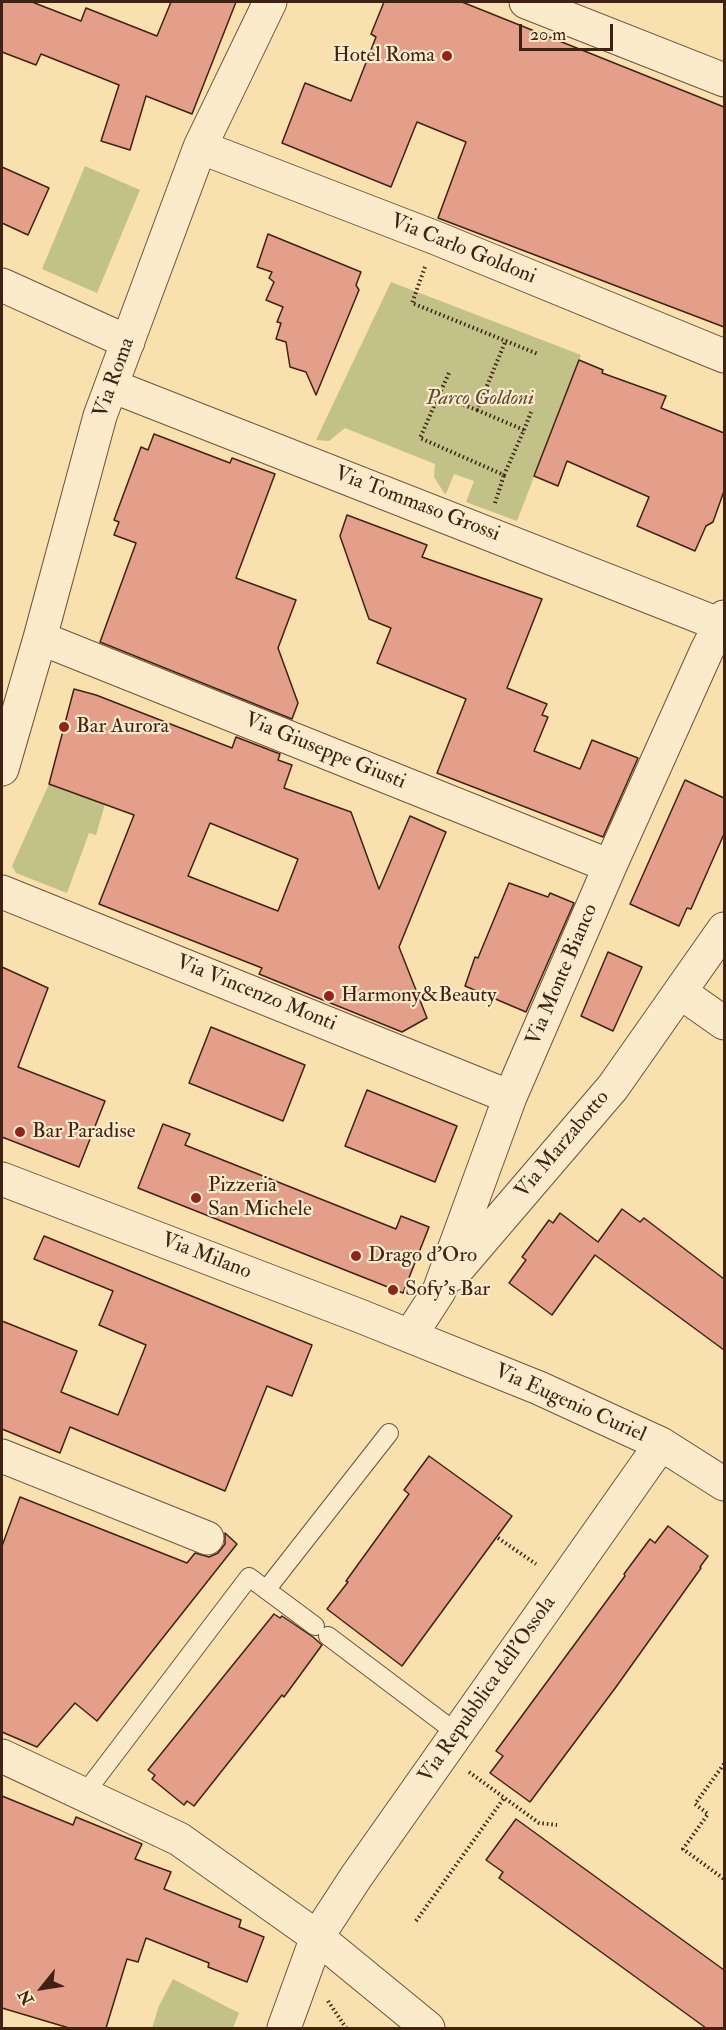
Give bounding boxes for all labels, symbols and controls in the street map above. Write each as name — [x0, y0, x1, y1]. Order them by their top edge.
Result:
scale bar — [522, 12, 616, 50]
text: 20 m — [530, 23, 566, 46]
place label: Hotel Roma — [333, 43, 435, 69]
marker: Hotel Roma — [440, 49, 454, 63]
street label: Via Carlo Goldoni — [387, 209, 539, 291]
street label: Via Roma — [89, 335, 141, 421]
park label: Parco Goldoni — [426, 386, 534, 412]
street label: Via Tommaso Grossi — [331, 462, 503, 548]
street label: Via Giuseppe Giusti — [241, 708, 409, 796]
place label: Bar Aurora — [76, 714, 169, 740]
marker: Bar Aurora — [57, 720, 71, 734]
street label: Via Monte Bianco — [522, 900, 604, 1050]
street label: Via Vincenzo Monti — [172, 950, 340, 1038]
place label: Harmony&Beauty — [341, 983, 496, 1009]
marker: Harmony&Beauty — [322, 989, 336, 1003]
street label: Via Marzabotto — [511, 1086, 615, 1204]
place label: Bar Paradise — [32, 1119, 135, 1145]
marker: Bar Paradise — [13, 1125, 27, 1139]
place label: Pizzeria San Michele — [208, 1173, 312, 1223]
marker: Pizzeria San Michele — [189, 1191, 203, 1205]
street label: Via Milano — [158, 1228, 254, 1286]
place label: Drago d'Oro — [368, 1243, 477, 1269]
marker: Drago d'Oro — [349, 1249, 363, 1263]
place label: Sofy's Bar — [405, 1277, 490, 1303]
marker: Sofy's Bar — [386, 1283, 400, 1297]
street label: Via Eugenio Curiel — [490, 1359, 650, 1449]
street label: Via Repubblica dell'Ossola — [414, 1592, 562, 1788]
north arrow — [12, 1958, 72, 2018]
text: N — [14, 1986, 39, 2008]

